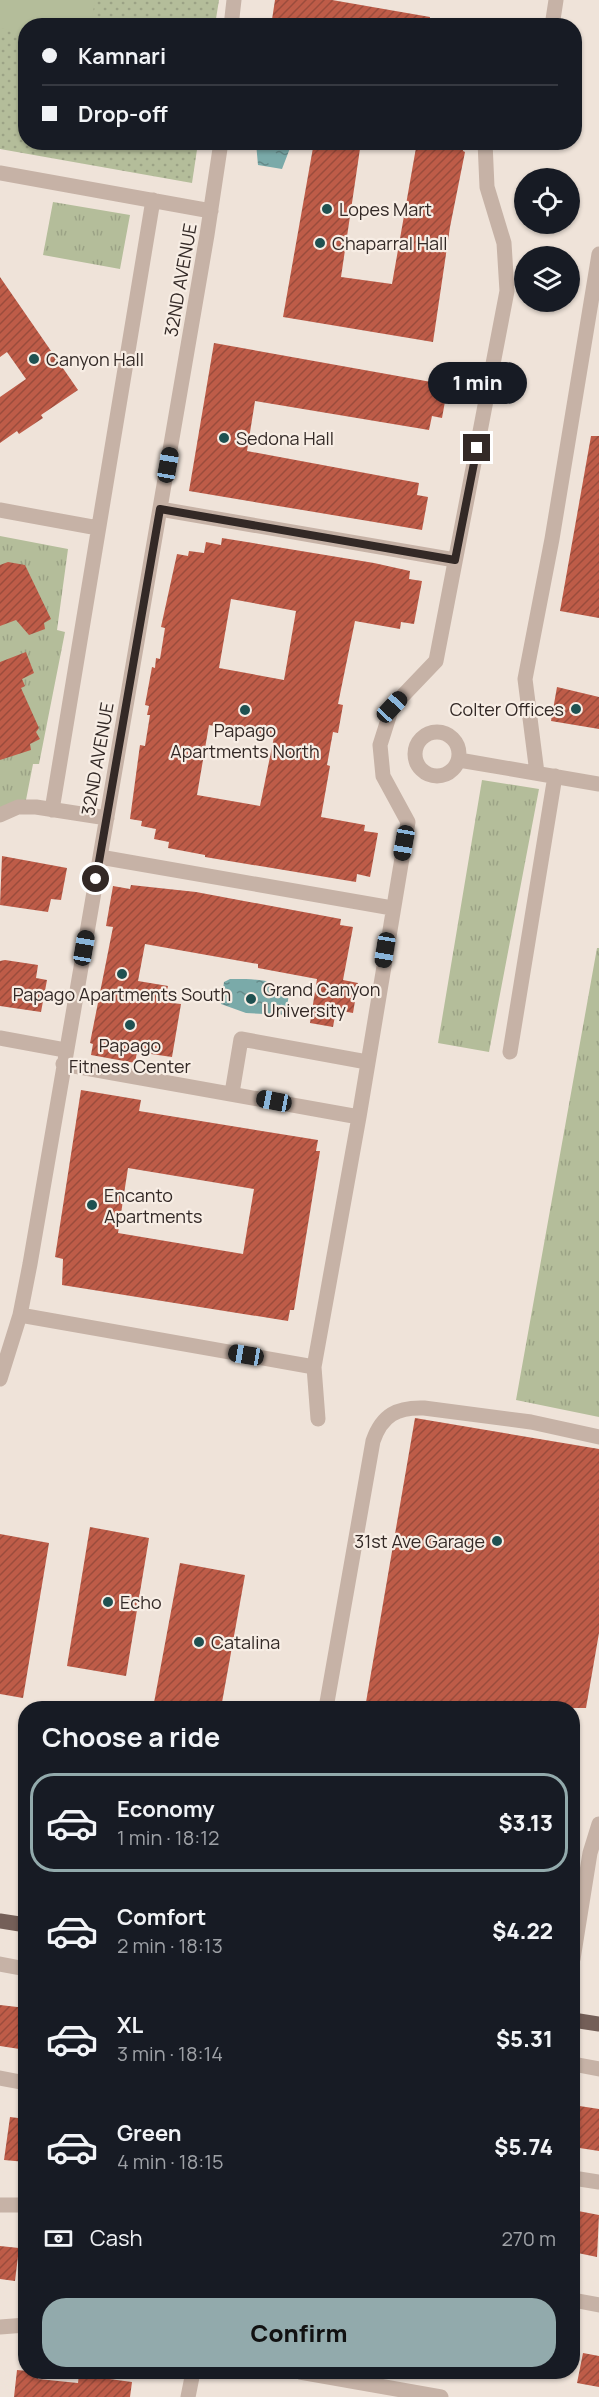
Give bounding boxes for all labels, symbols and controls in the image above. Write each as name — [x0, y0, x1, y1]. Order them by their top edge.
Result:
text: Kamnari — [78, 41, 166, 71]
text: Drop-off — [78, 99, 168, 129]
map controls — [514, 168, 580, 312]
button: locate — [514, 168, 580, 234]
place label: Lopes Mart — [339, 197, 432, 221]
marker: Lopes Mart — [320, 202, 334, 216]
street label: 32ND AVENUE — [158, 221, 202, 339]
place label: Chaparral Hall — [332, 231, 447, 255]
marker: Chaparral Hall — [313, 236, 327, 250]
button: layers — [514, 246, 580, 312]
place label: Canyon Hall — [46, 347, 144, 371]
marker: Canyon Hall — [27, 352, 41, 366]
callout: 1 min — [428, 361, 526, 403]
text: 1 min — [452, 369, 503, 396]
place label: Sedona Hall — [236, 426, 334, 450]
marker: Sedona Hall — [217, 431, 231, 445]
route end — [463, 434, 490, 461]
car — [156, 446, 180, 484]
car — [373, 688, 411, 726]
place label: Colter Offices — [450, 697, 564, 721]
street label: 32ND AVENUE — [75, 700, 119, 818]
marker: Colter Offices — [569, 702, 583, 716]
marker: Papago Apartments North — [238, 703, 252, 717]
place label: Papago Apartments North — [170, 718, 320, 763]
car — [392, 824, 416, 862]
route start — [82, 865, 109, 892]
car — [72, 929, 96, 967]
car — [373, 931, 397, 969]
marker: Papago Apartments South — [115, 967, 129, 981]
place label: Grand Canyon University — [263, 977, 380, 1022]
place label: Papago Apartments South — [13, 982, 231, 1006]
marker: Grand Canyon University — [244, 992, 258, 1006]
marker: Papago Fitness Center — [123, 1018, 137, 1032]
place label: Papago Fitness Center — [69, 1033, 191, 1078]
car — [255, 1089, 293, 1113]
place label: Encanto Apartments — [104, 1183, 203, 1228]
marker: Encanto Apartments — [85, 1198, 99, 1212]
car — [227, 1343, 265, 1367]
place label: 31st Ave Garage — [354, 1529, 485, 1553]
marker: 31st Ave Garage — [490, 1534, 504, 1548]
place label: Echo — [120, 1590, 162, 1614]
marker: Echo — [101, 1595, 115, 1609]
place label: Catalina — [211, 1630, 280, 1654]
marker: Catalina — [192, 1635, 206, 1649]
text: Choose a ride — [42, 1718, 220, 1755]
text: Economy — [117, 1794, 215, 1824]
icon: car — [45, 1796, 99, 1850]
text: $3.13 — [499, 1808, 553, 1838]
text: 1 min · 18:12 — [117, 1824, 219, 1851]
text: Comfort — [117, 1902, 206, 1932]
icon: car — [45, 1904, 99, 1958]
text: $4.22 — [492, 1916, 553, 1946]
text: 2 min · 18:13 — [117, 1932, 223, 1959]
text: XL — [117, 2010, 143, 2040]
icon: car — [45, 2012, 99, 2066]
text: $5.31 — [496, 2024, 553, 2054]
text: 3 min · 18:14 — [117, 2040, 223, 2067]
text: Green — [117, 2118, 182, 2148]
icon: car — [45, 2120, 99, 2174]
text: $5.74 — [494, 2132, 553, 2162]
text: 4 min · 18:15 — [117, 2148, 224, 2175]
icon: cash — [42, 2222, 75, 2255]
text: Cash — [90, 2223, 143, 2253]
text: 270 m — [501, 2225, 556, 2252]
button: Confirm — [42, 2298, 556, 2367]

